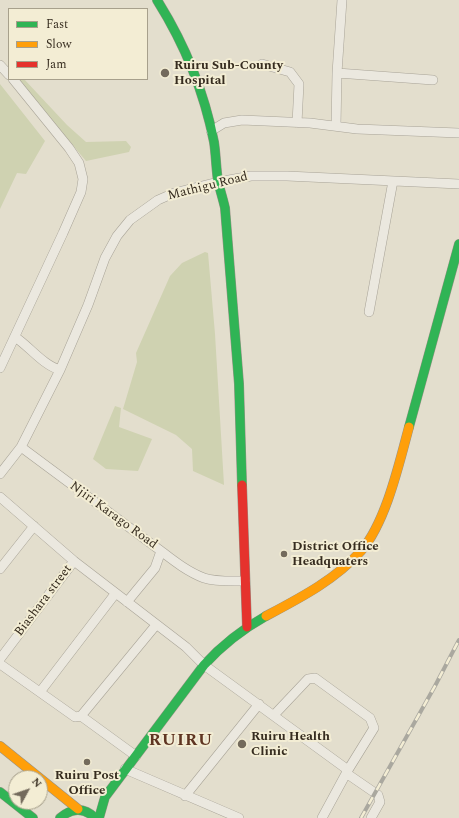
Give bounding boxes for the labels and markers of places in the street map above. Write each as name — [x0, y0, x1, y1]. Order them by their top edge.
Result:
place label: Ruiru Sub-County Hospital — [174, 58, 283, 89]
marker: Ruiru Sub-County Hospital — [159, 67, 171, 79]
place label: District Office Headquaters — [292, 539, 379, 570]
marker: District Office Headquaters — [279, 549, 289, 559]
place label: Ruiru Health Clinic — [251, 729, 330, 760]
marker: Ruiru Health Clinic — [236, 738, 248, 750]
marker: Ruiru Post Office — [82, 757, 92, 767]
place label: Ruiru Post Office — [55, 768, 119, 799]

